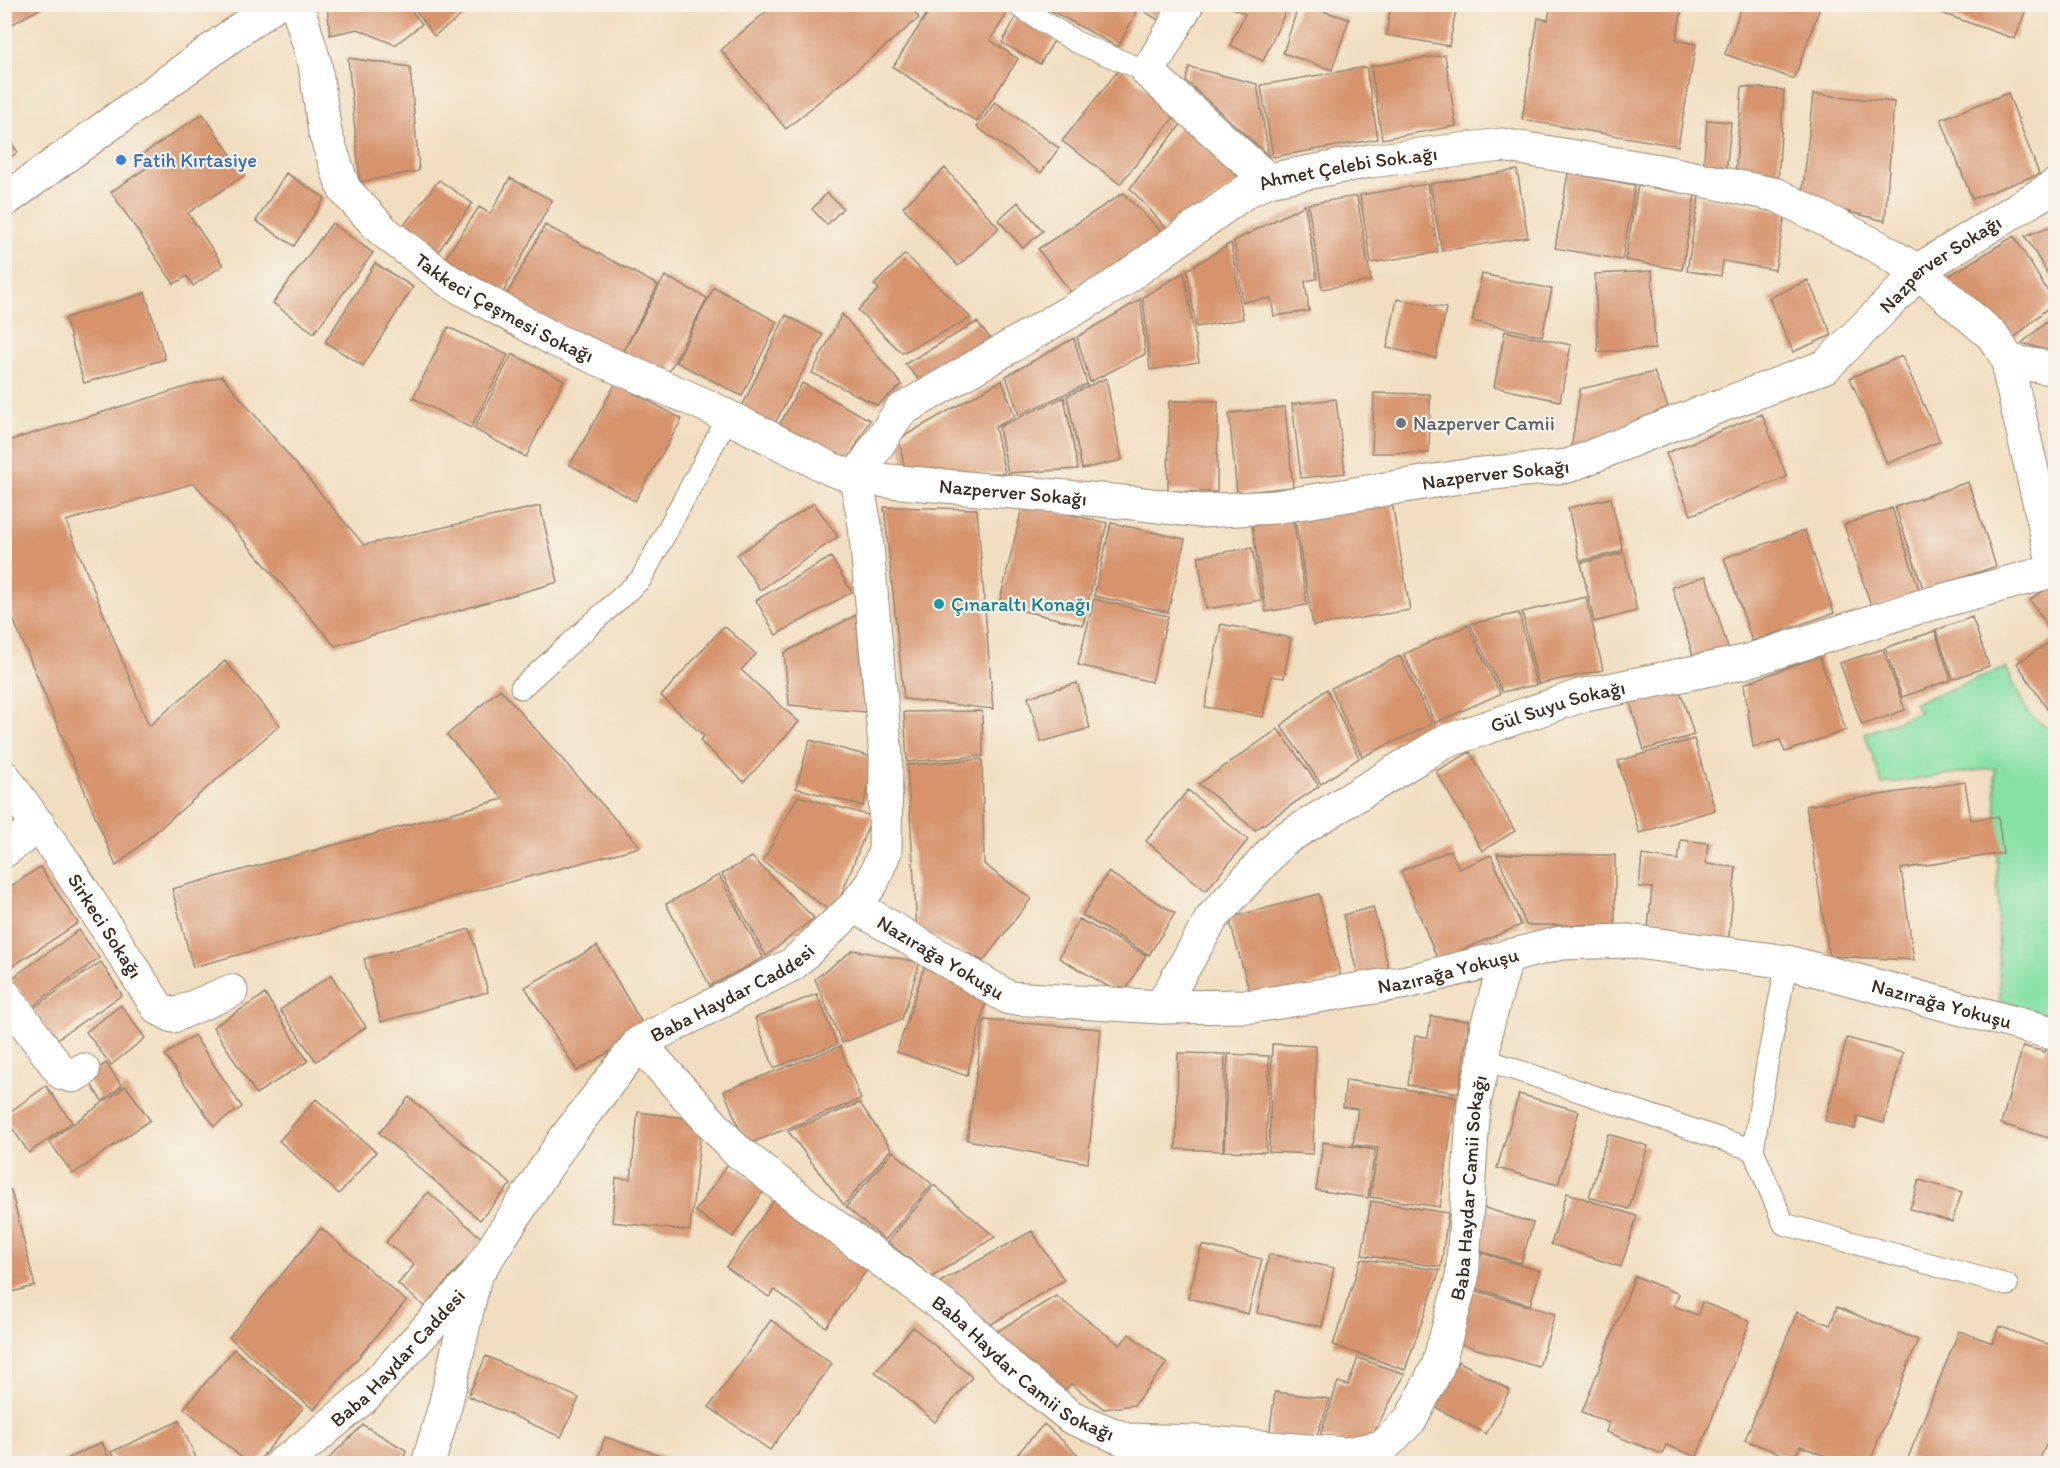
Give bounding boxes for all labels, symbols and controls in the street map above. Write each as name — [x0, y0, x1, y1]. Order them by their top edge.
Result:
street label: Ahmet Çelebi Sok.ağı — [1254, 141, 1439, 195]
place label: Fatih Kırtasiye — [133, 148, 257, 172]
marker: Fatih Kırtasiye — [114, 153, 128, 167]
street label: Nazperver Sokağı — [1874, 210, 2006, 318]
street label: Takkeci Çeşmesi Sokağı — [410, 248, 597, 367]
place label: Nazperver Camii — [1413, 411, 1555, 435]
marker: Nazperver Camii — [1394, 416, 1408, 430]
street label: Nazperver Sokağı — [1420, 454, 1570, 495]
street label: Nazperver Sokağı — [938, 474, 1088, 511]
place label: Çınaraltı Konağı — [951, 592, 1090, 616]
marker: Çınaraltı Konağı — [932, 597, 946, 611]
street label: Gül Suyu Sokağı — [1487, 675, 1627, 737]
street label: Sirkeci Sokağı — [63, 869, 148, 983]
street label: Nazırağa Yokuşu — [873, 910, 1009, 1005]
street label: Baba Haydar Caddesi — [646, 939, 819, 1047]
street label: Nazırağa Yokuşu — [1376, 942, 1521, 998]
street label: Nazırağa Yokuşu — [1869, 973, 2015, 1034]
street label: Baba Haydar Camii Sokağı — [1444, 1073, 1492, 1303]
street label: Baba Haydar Caddesi — [325, 1284, 470, 1432]
street label: Baba Haydar Camii Sokağı — [927, 1290, 1118, 1446]

